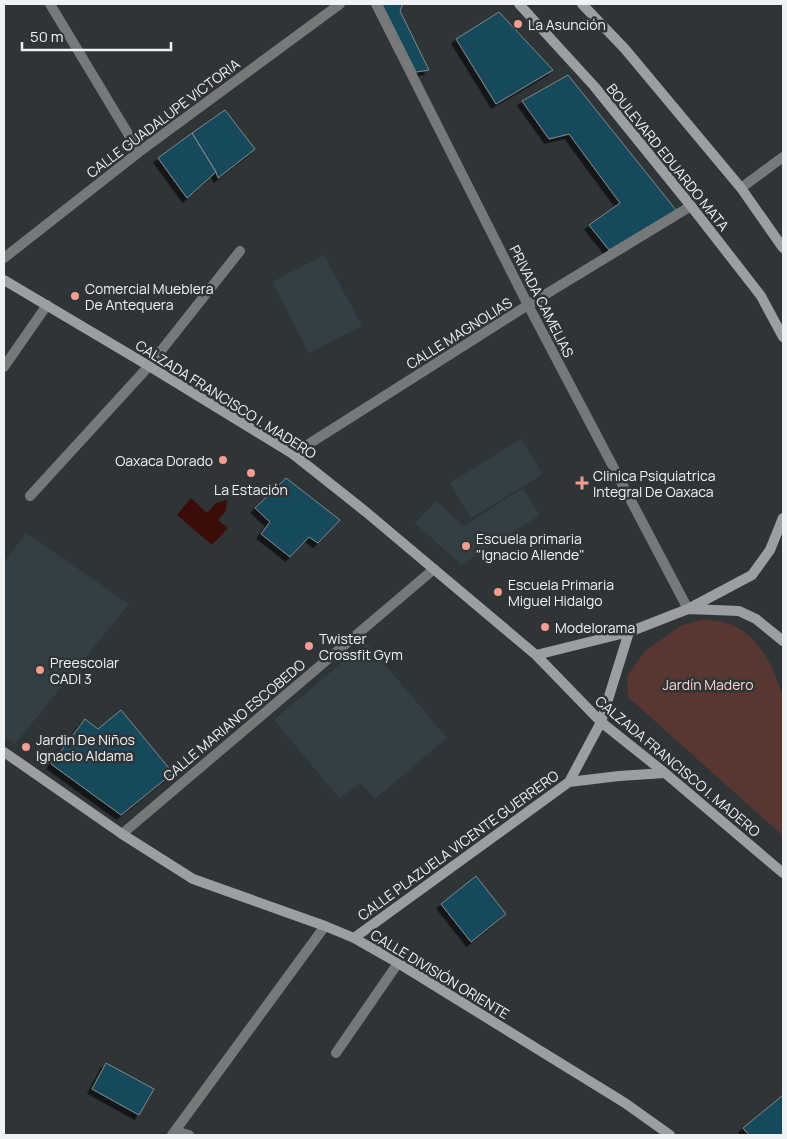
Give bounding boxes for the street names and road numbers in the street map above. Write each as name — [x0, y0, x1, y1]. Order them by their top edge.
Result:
street label: CALLE GUADALUPE VICTORIA — [83, 54, 244, 182]
street label: BOULEVARD EDUARDO MATA — [603, 79, 734, 235]
street label: PRIVADA CAMELIAS — [505, 242, 579, 361]
street label: CALLE MAGNOLIAS — [403, 293, 516, 373]
street label: CALZADA FRANCISCO I. MADERO — [132, 335, 320, 463]
street label: CALLE MARIANO ESCOBEDO — [159, 655, 309, 785]
street label: CALZADA FRANCISCO I. MADERO — [592, 691, 764, 841]
street label: CALLE PLAZUELA VICENTE GUERRERO — [354, 766, 562, 924]
street label: CALLE DIVISIÓN ORIENTE — [367, 925, 513, 1023]

